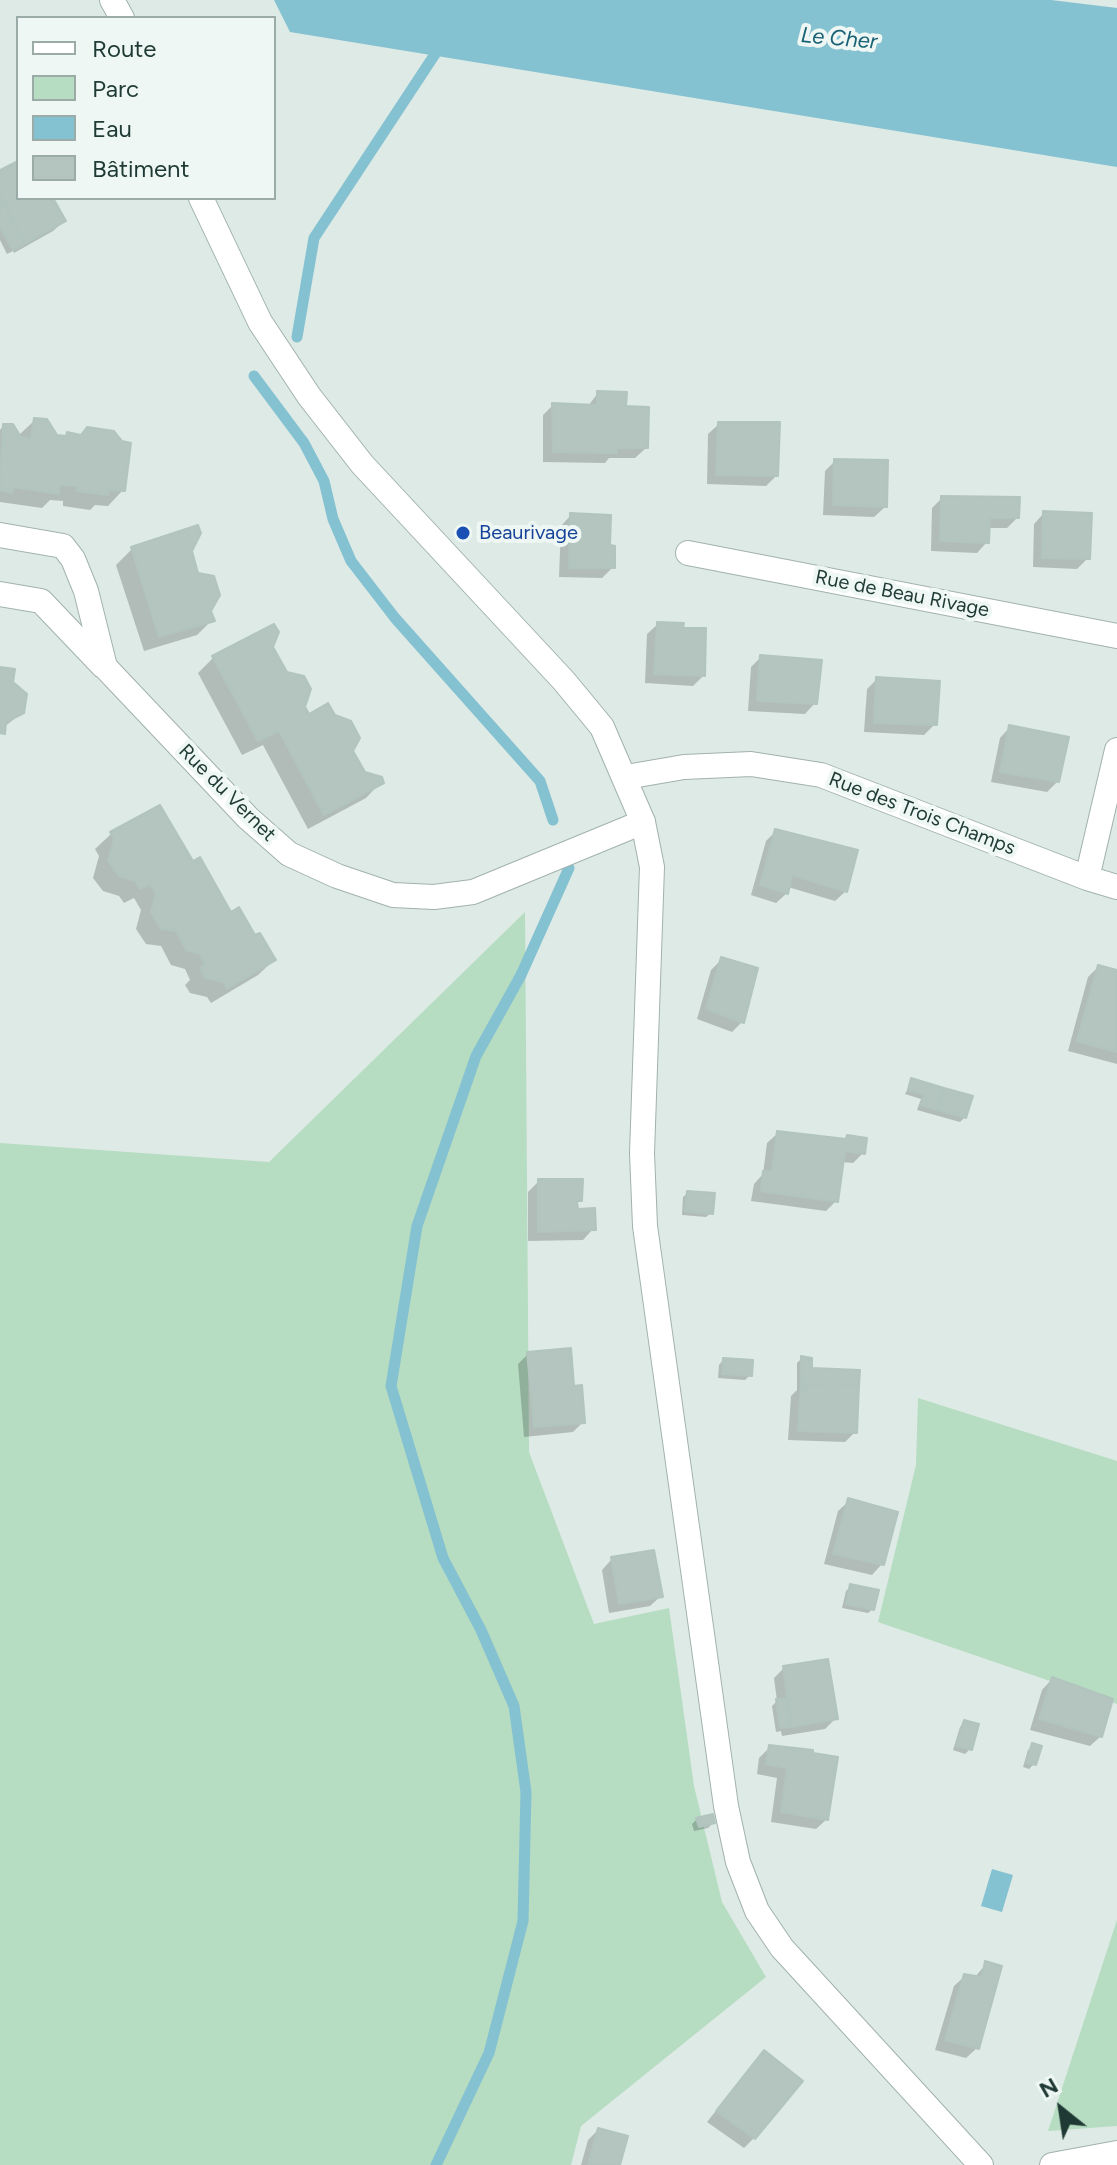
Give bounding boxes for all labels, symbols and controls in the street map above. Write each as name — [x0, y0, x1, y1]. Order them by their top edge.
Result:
legend — [16, 16, 276, 200]
water label: Le Cher — [800, 23, 878, 55]
text: Route — [92, 34, 156, 63]
text: Parc — [92, 74, 139, 103]
text: Eau — [92, 114, 132, 143]
text: Bâtiment — [92, 154, 190, 183]
place label: Beaurivage — [479, 521, 578, 545]
marker: Beaurivage — [454, 524, 472, 542]
street label: Rue de Beau Rivage — [813, 565, 991, 623]
street label: Rue du Vernet — [173, 739, 281, 847]
street label: Rue des Trois Champs — [825, 767, 1019, 861]
north arrow — [1021, 2069, 1101, 2149]
text: N — [1035, 2072, 1063, 2104]

